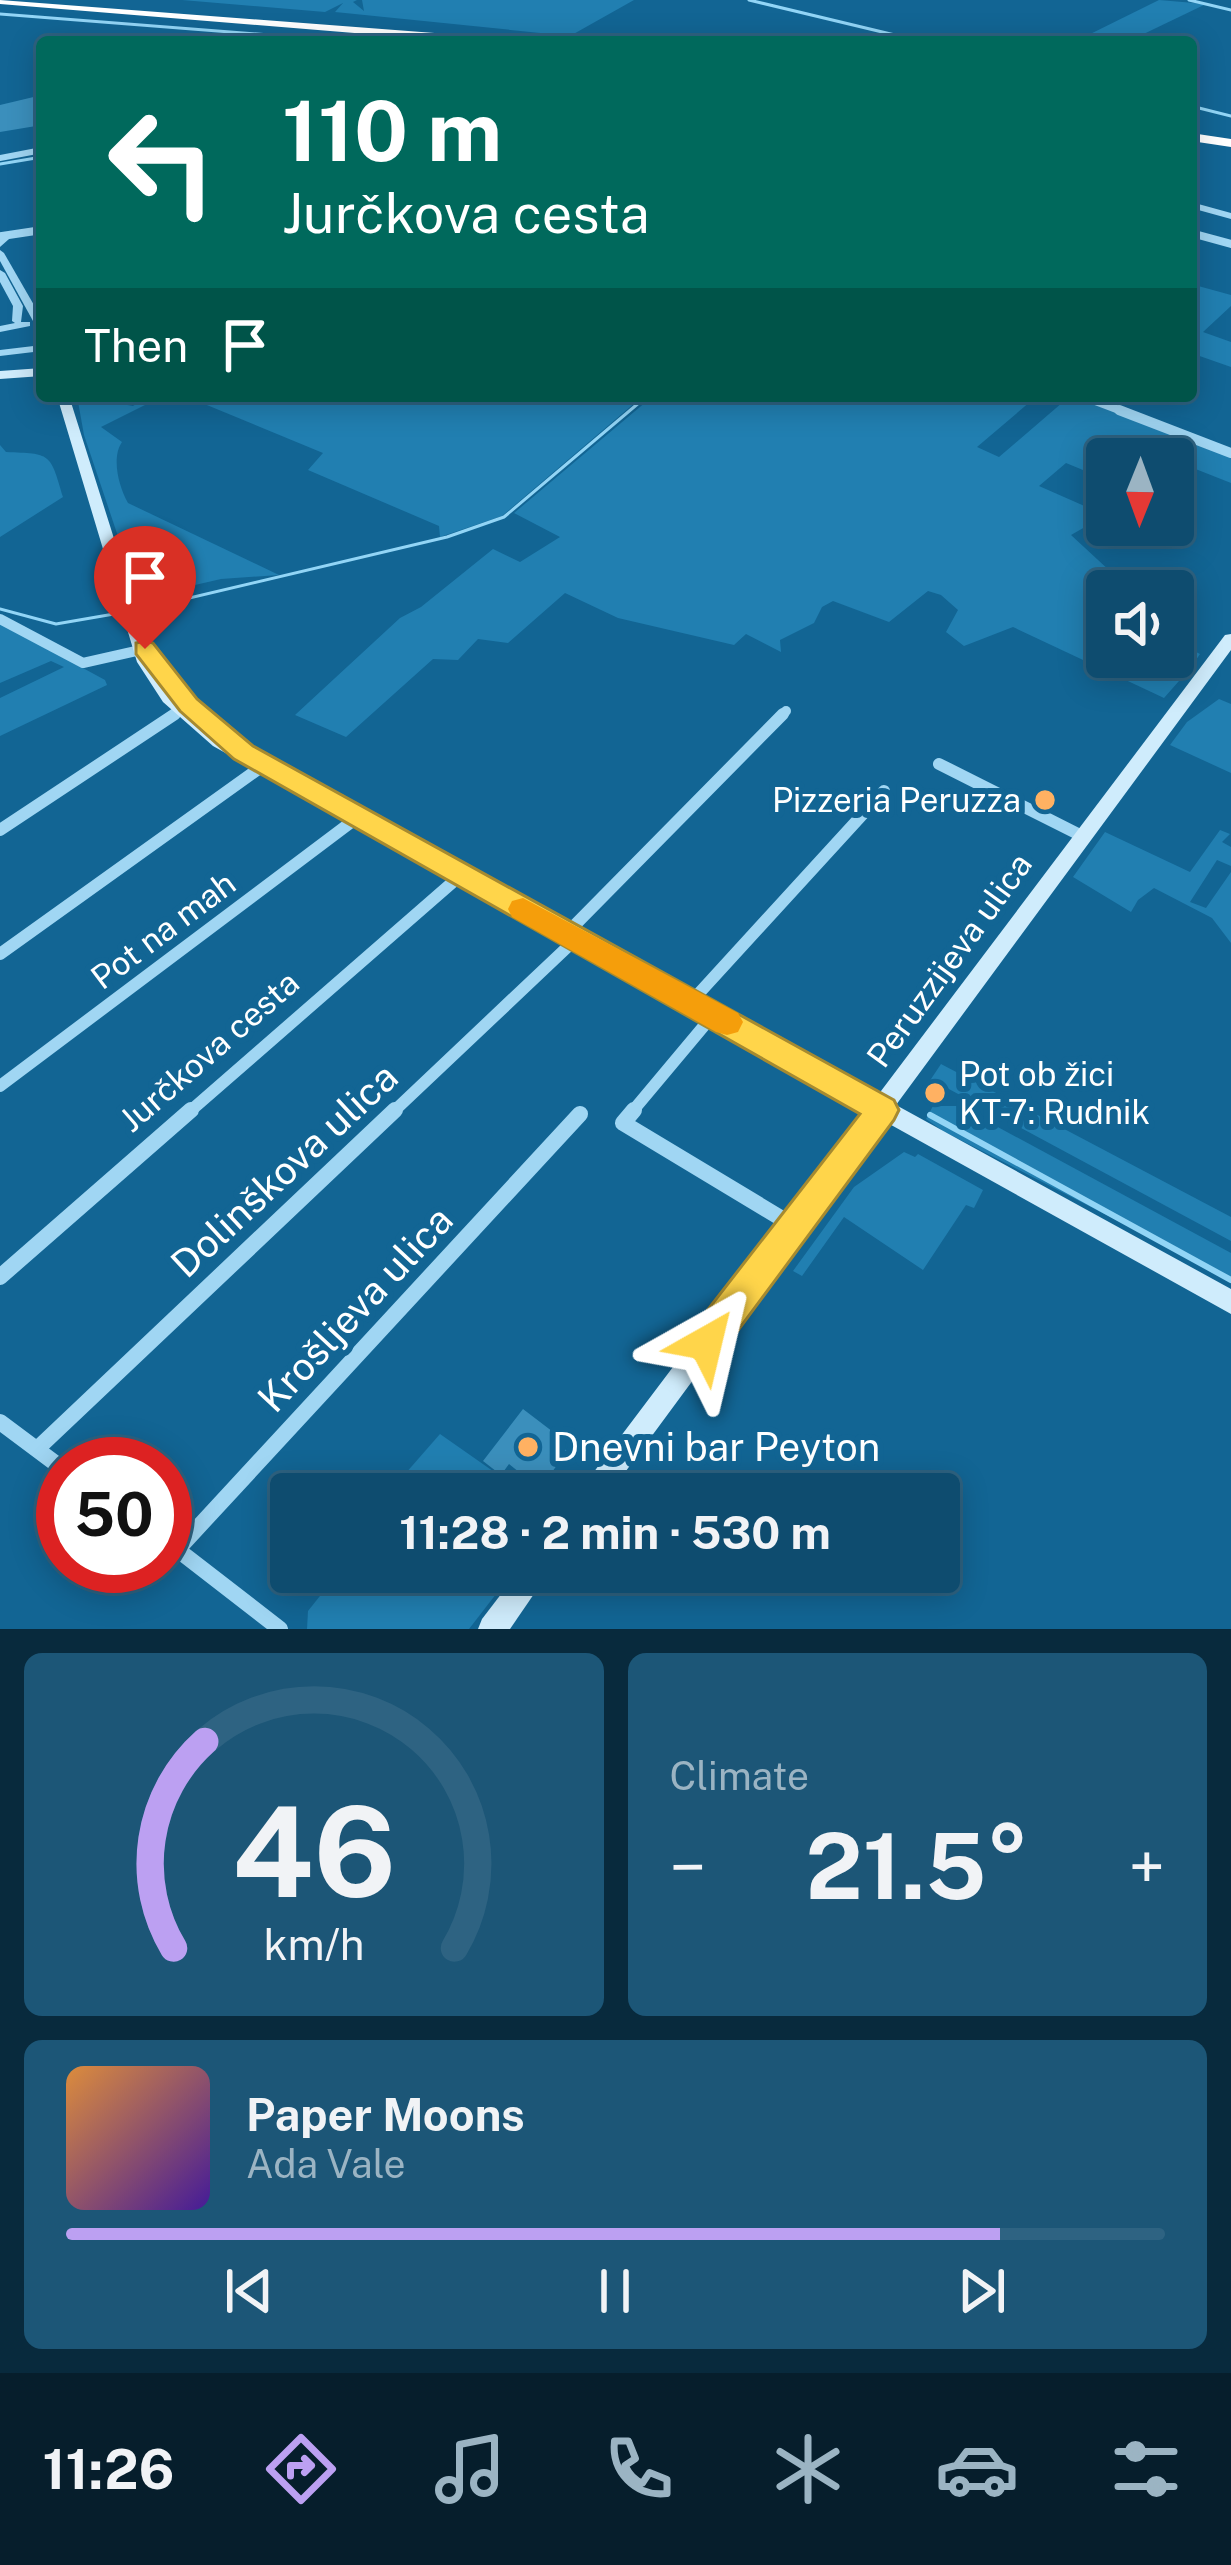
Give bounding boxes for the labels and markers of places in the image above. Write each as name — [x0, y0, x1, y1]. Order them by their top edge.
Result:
pin — [94, 526, 196, 649]
place label: Pizzeria Peruzza — [772, 781, 1021, 819]
marker: Pizzeria Peruzza — [1032, 787, 1058, 813]
place label: Pot ob žici KT-7: Rudnik — [959, 1055, 1150, 1131]
marker: Pot ob žici KT-7: Rudnik — [922, 1080, 948, 1106]
place label: Dnevni bar Peyton — [552, 1424, 880, 1470]
marker: Dnevni bar Peyton — [515, 1434, 541, 1460]

